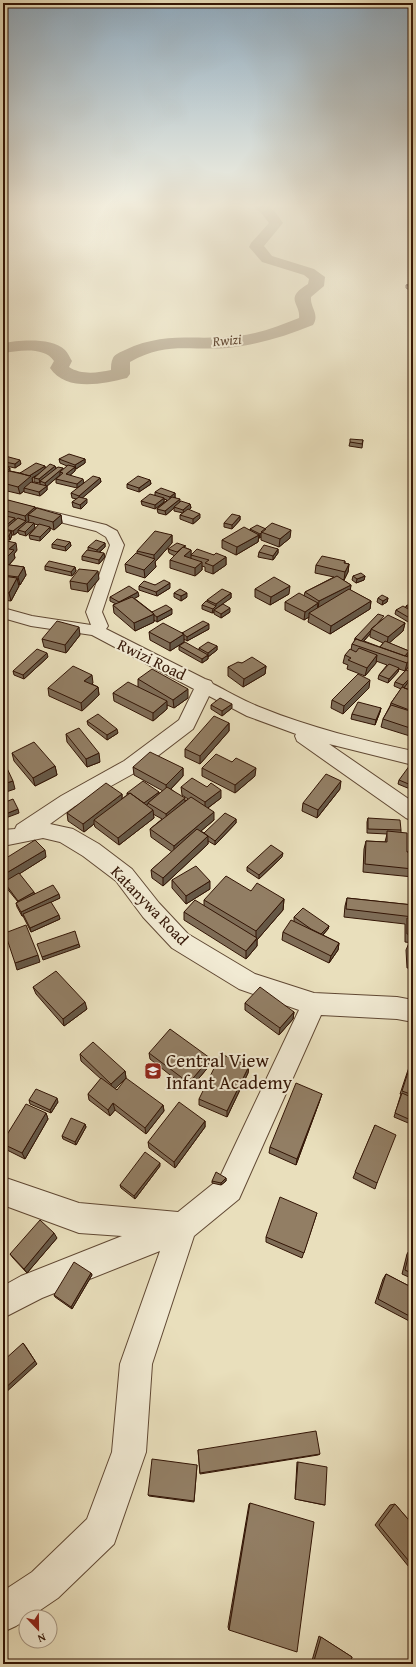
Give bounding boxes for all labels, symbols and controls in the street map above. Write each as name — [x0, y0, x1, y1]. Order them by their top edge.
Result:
water label: Rwizi — [211, 329, 243, 351]
street label: Rwizi Road — [114, 632, 191, 686]
street label: Katanywa Road — [106, 860, 195, 951]
place label: Central View Infant Academy — [166, 1046, 293, 1096]
school or university icon: Central View Infant Academy — [143, 1061, 163, 1081]
north arrow — [18, 1609, 58, 1649]
text: N — [35, 1629, 48, 1647]

